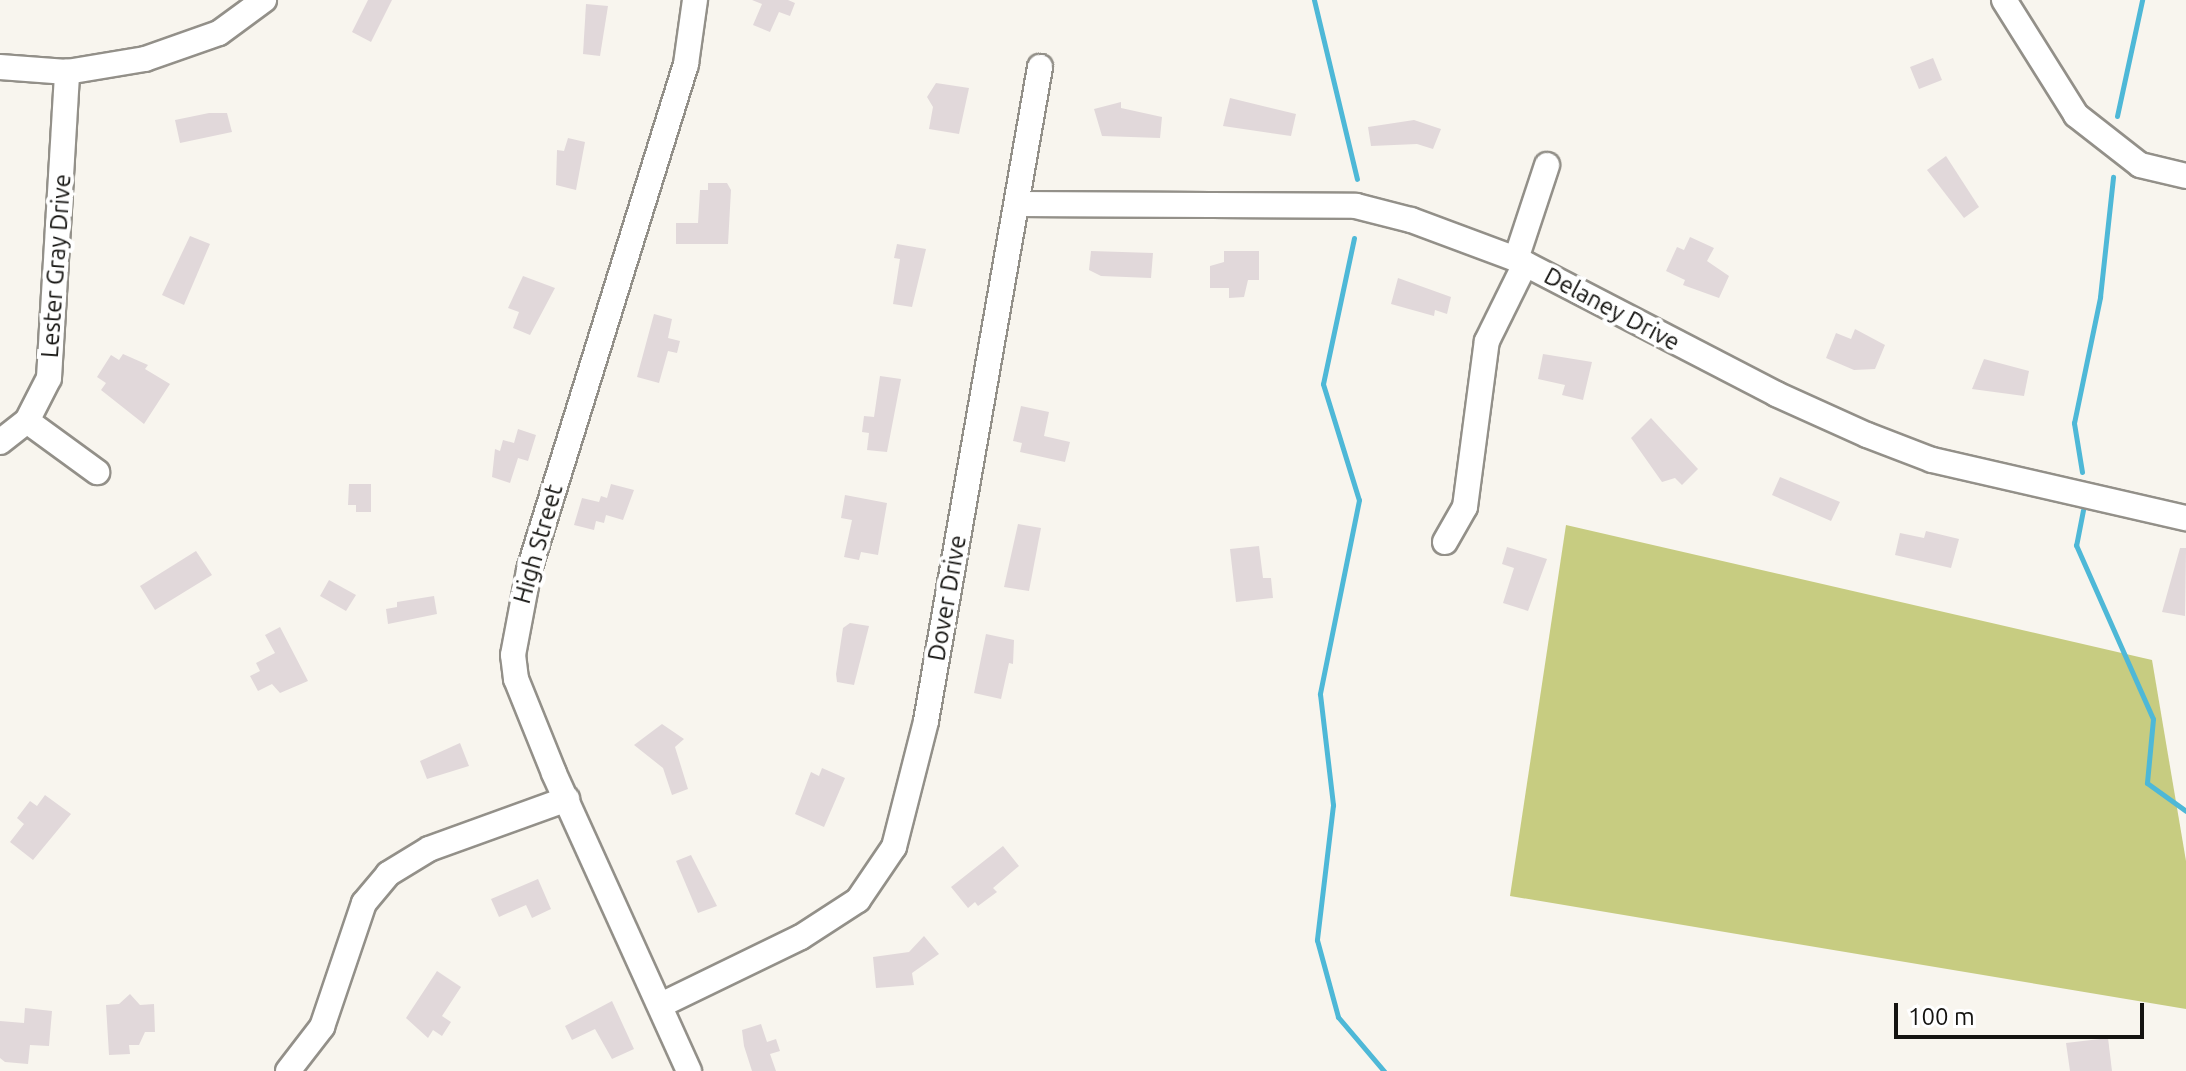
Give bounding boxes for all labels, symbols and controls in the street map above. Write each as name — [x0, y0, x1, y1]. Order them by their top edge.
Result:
street label: Lester Gray Drive — [35, 173, 77, 359]
street label: Delaney Drive — [1539, 261, 1685, 357]
street label: High Street — [507, 481, 569, 607]
street label: Dover Drive — [922, 533, 972, 663]
scale bar — [1898, 987, 2148, 1037]
text: 100 m — [1908, 1003, 1975, 1030]

